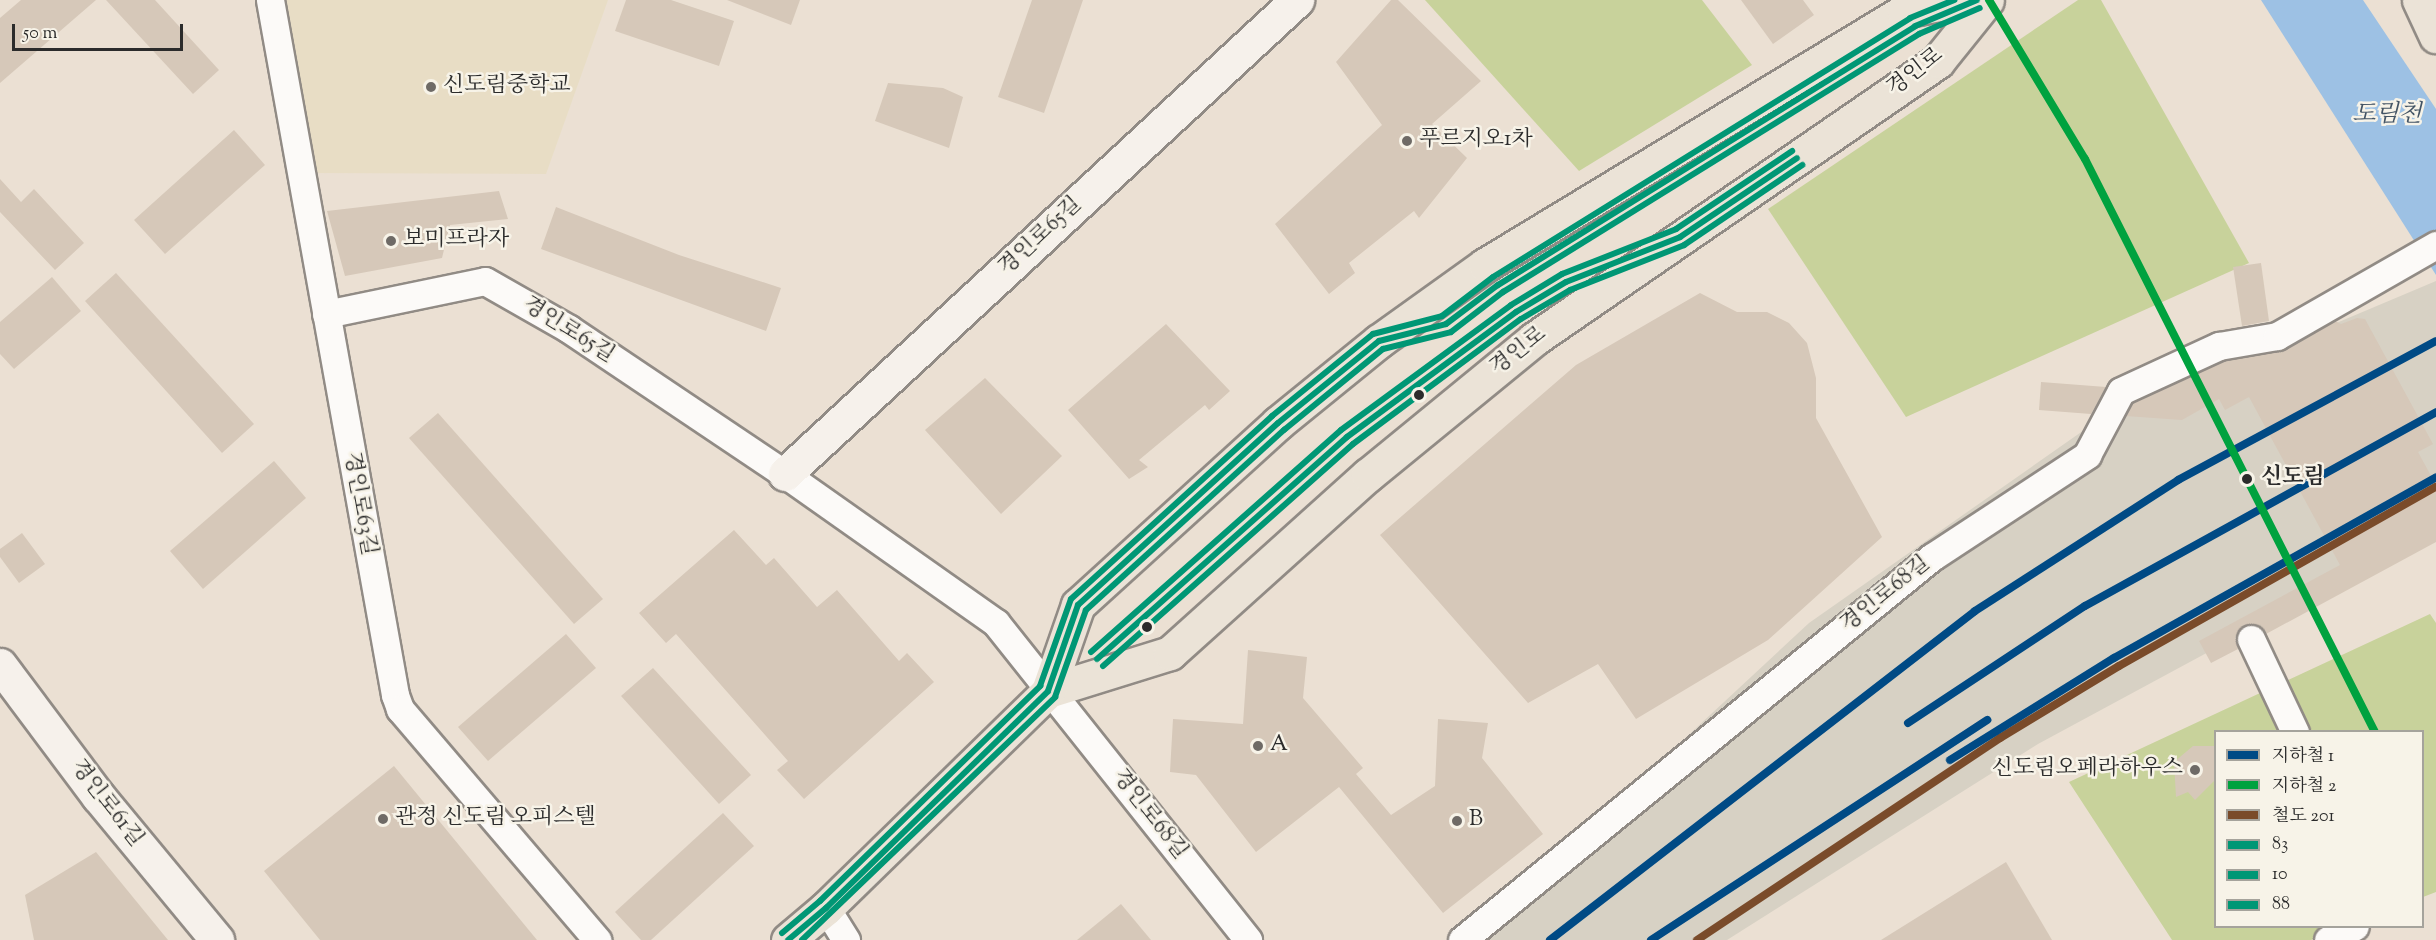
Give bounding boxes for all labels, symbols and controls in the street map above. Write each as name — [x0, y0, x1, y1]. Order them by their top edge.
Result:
scale bar — [15, 12, 186, 50]
text: 50 m — [23, 21, 57, 47]
street label: 경인로 — [1883, 43, 1949, 103]
place label: 신도림중학교 — [443, 74, 571, 100]
marker: 신도림중학교 — [424, 80, 438, 94]
water label: 도림천 — [2352, 102, 2422, 130]
place label: 푸르지오1차 — [1419, 128, 1533, 154]
marker: 푸르지오1차 — [1400, 134, 1414, 148]
street label: 경인로65길 — [994, 192, 1088, 282]
place label: 보미프라자 — [403, 228, 509, 254]
marker: 보미프라자 — [384, 234, 398, 248]
street label: 경인로65길 — [517, 292, 619, 370]
street label: 경인로 — [1486, 322, 1552, 382]
unlabelled marker — [1413, 389, 1425, 401]
street label: 경인로63길 — [337, 450, 381, 558]
place label: 신도림 — [2261, 466, 2325, 492]
marker: 신도림 — [2238, 470, 2256, 488]
street label: 경인로68길 — [1836, 551, 1936, 639]
unlabelled marker — [1141, 621, 1153, 633]
legend — [2214, 730, 2424, 928]
place label: A — [1270, 733, 1288, 759]
marker: A — [1251, 739, 1265, 753]
text: 지하철 1 — [2272, 744, 2334, 770]
street label: 경인로61길 — [64, 755, 148, 853]
place label: 신도림오페라하우스 — [1992, 757, 2183, 783]
marker: 신도림오페라하우스 — [2188, 763, 2202, 777]
street label: 경인로68길 — [1106, 765, 1192, 865]
text: 지하철 2 — [2272, 774, 2336, 800]
text: 철도 201 — [2272, 804, 2335, 830]
place label: 관정 신도림 오피스텔 — [395, 806, 596, 832]
place label: B — [1469, 808, 1483, 834]
marker: 관정 신도림 오피스텔 — [376, 812, 390, 826]
marker: B — [1450, 814, 1464, 828]
text: 83 — [2272, 832, 2288, 858]
text: 10 — [2272, 862, 2287, 888]
text: 88 — [2272, 892, 2290, 918]

